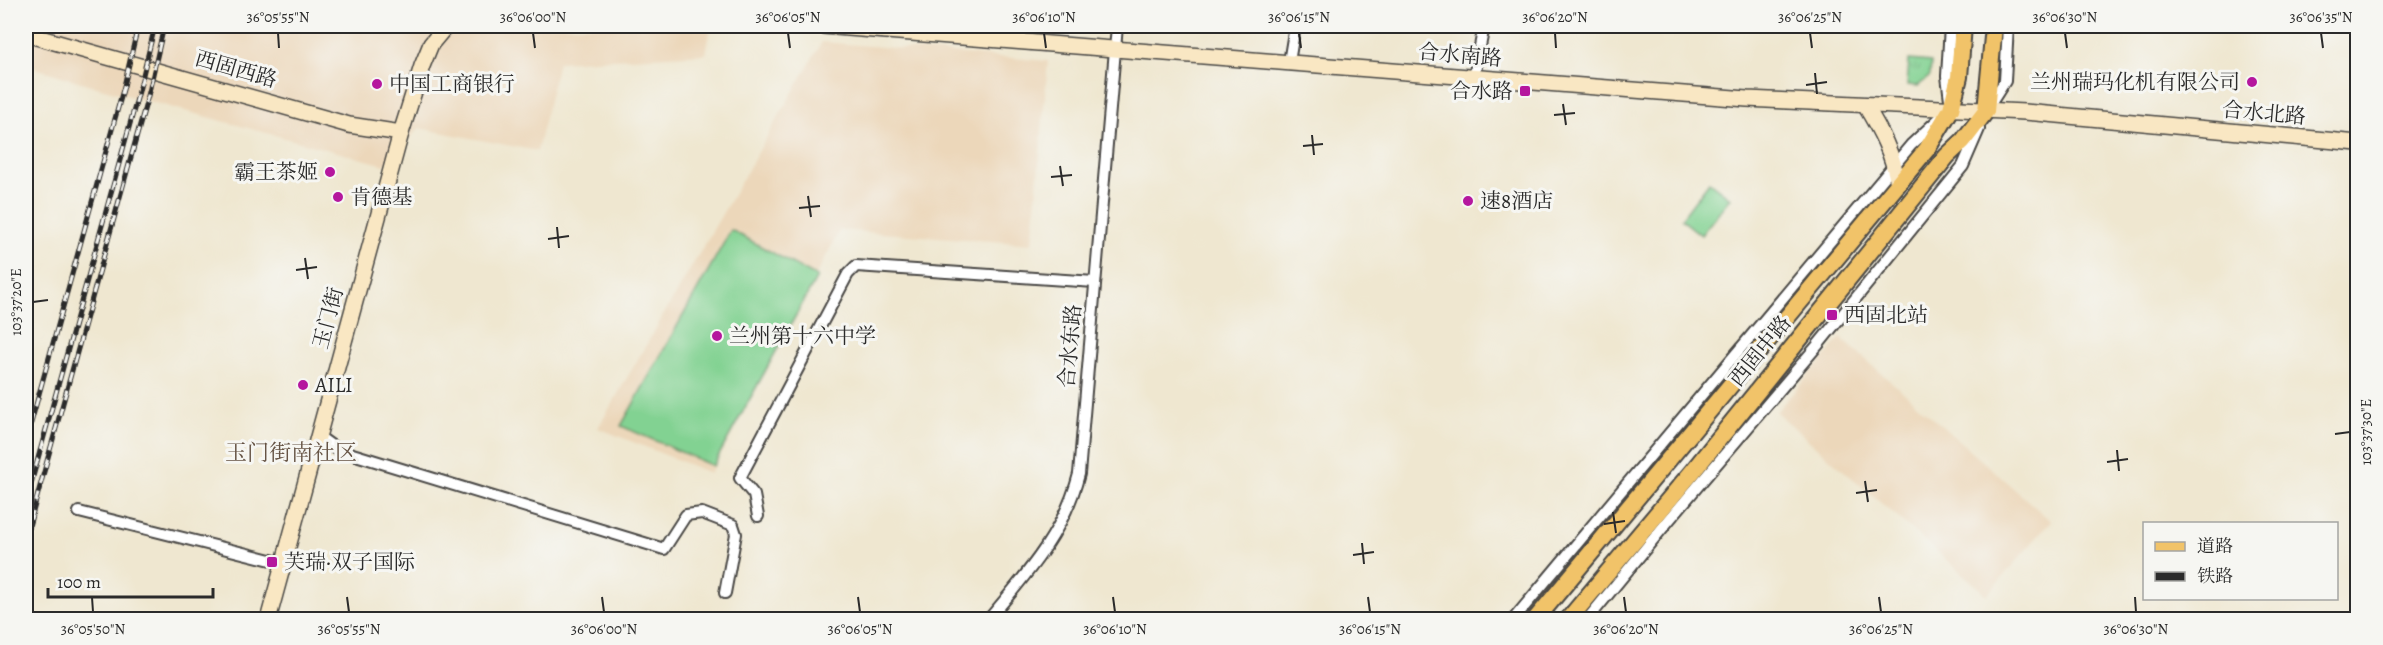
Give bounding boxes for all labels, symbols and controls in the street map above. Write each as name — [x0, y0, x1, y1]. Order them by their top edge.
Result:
text: 36°05'55"N — [247, 7, 310, 27]
text: 36°06'00"N — [500, 7, 566, 27]
text: 36°06'05"N — [756, 7, 821, 27]
text: 36°06'10"N — [1012, 7, 1076, 27]
text: 36°06'15"N — [1268, 7, 1330, 27]
text: 36°06'20"N — [1522, 7, 1588, 27]
text: 36°06'25"N — [1778, 7, 1842, 27]
text: 36°06'30"N — [2033, 7, 2098, 27]
text: 36°06'35"N — [2289, 7, 2353, 27]
street label: 合水南路 — [1417, 37, 1503, 73]
street label: 西固西路 — [192, 44, 280, 94]
place label: 兰州瑞玛化机有限公司 — [2030, 68, 2240, 96]
place label: 中国工商银行 — [389, 70, 515, 98]
marker: 兰州瑞玛化机有限公司 — [2245, 75, 2259, 89]
marker: 中国工商银行 — [370, 77, 384, 91]
place label: 合水路 — [1450, 77, 1513, 105]
marker: 合水路 — [1518, 84, 1532, 98]
street label: 合水北路 — [2221, 95, 2307, 131]
place label: 霸王茶姬 — [234, 158, 318, 186]
marker: 霸王茶姬 — [323, 165, 337, 179]
place label: 肯德基 — [350, 183, 413, 211]
place label: 速8酒店 — [1480, 187, 1553, 215]
marker: 肯德基 — [331, 190, 345, 204]
marker: 速8酒店 — [1461, 194, 1475, 208]
text: 103°37'20"E — [6, 268, 26, 336]
street label: 玉门街 — [306, 284, 350, 352]
place label: 西固北站 — [1844, 301, 1928, 329]
street label: 合水东路 — [1052, 303, 1088, 389]
marker: 西固北站 — [1825, 308, 1839, 322]
street label: 西固中路 — [1723, 310, 1797, 392]
place label: 兰州第十六中学 — [729, 322, 876, 350]
marker: 兰州第十六中学 — [710, 329, 724, 343]
place label: AILI — [314, 371, 353, 399]
marker: AILI — [296, 378, 310, 392]
text: 103°37'30"E — [2356, 399, 2376, 465]
district label: 玉门街南社区 — [225, 438, 357, 468]
legend — [2143, 522, 2338, 600]
text: 道路 — [2197, 534, 2233, 558]
place label: 芙瑞·双子国际 — [284, 548, 415, 576]
marker: 芙瑞·双子国际 — [265, 555, 279, 569]
scale bar — [48, 561, 213, 599]
text: 铁路 — [2197, 564, 2233, 588]
text: 100 m — [57, 570, 101, 594]
text: 36°05'50"N — [61, 619, 125, 639]
text: 36°05'55"N — [318, 619, 381, 639]
text: 36°06'00"N — [571, 619, 637, 639]
text: 36°06'05"N — [828, 619, 893, 639]
text: 36°06'10"N — [1083, 619, 1147, 639]
text: 36°06'15"N — [1339, 619, 1401, 639]
text: 36°06'20"N — [1593, 619, 1659, 639]
text: 36°06'25"N — [1849, 619, 1913, 639]
text: 36°06'30"N — [2104, 619, 2169, 639]

